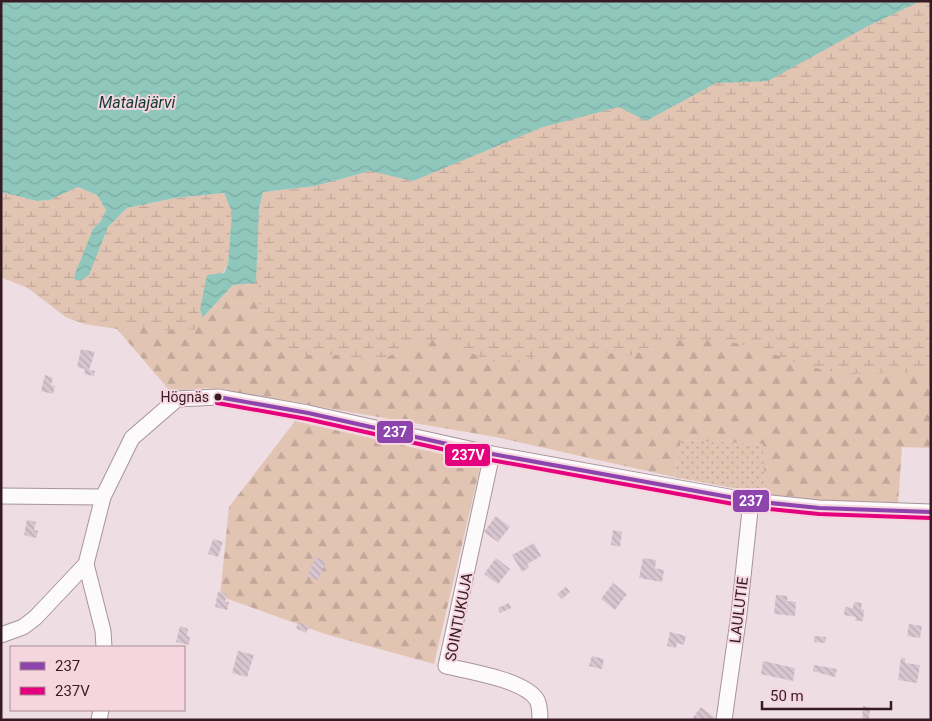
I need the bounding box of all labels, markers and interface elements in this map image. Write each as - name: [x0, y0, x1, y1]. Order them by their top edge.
- water label: Matalajärvi: [99, 93, 176, 112]
- place label: Högnäs: [161, 389, 209, 405]
- marker: Högnäs: [213, 392, 223, 402]
- line badge: 237: [376, 420, 414, 444]
- text: 237: [383, 424, 407, 440]
- line badge: 237V: [444, 443, 491, 467]
- text: 237V: [451, 447, 485, 463]
- line badge: 237: [732, 489, 770, 513]
- text: 237: [739, 493, 763, 509]
- street label: SOINTUKUJA: [442, 571, 476, 663]
- street label: LAULUTIE: [726, 575, 752, 644]
- legend: [10, 646, 185, 711]
- text: 237: [55, 657, 80, 675]
- scale bar: [762, 678, 891, 710]
- text: 237V: [55, 682, 90, 700]
- text: 50 m: [770, 687, 804, 705]

